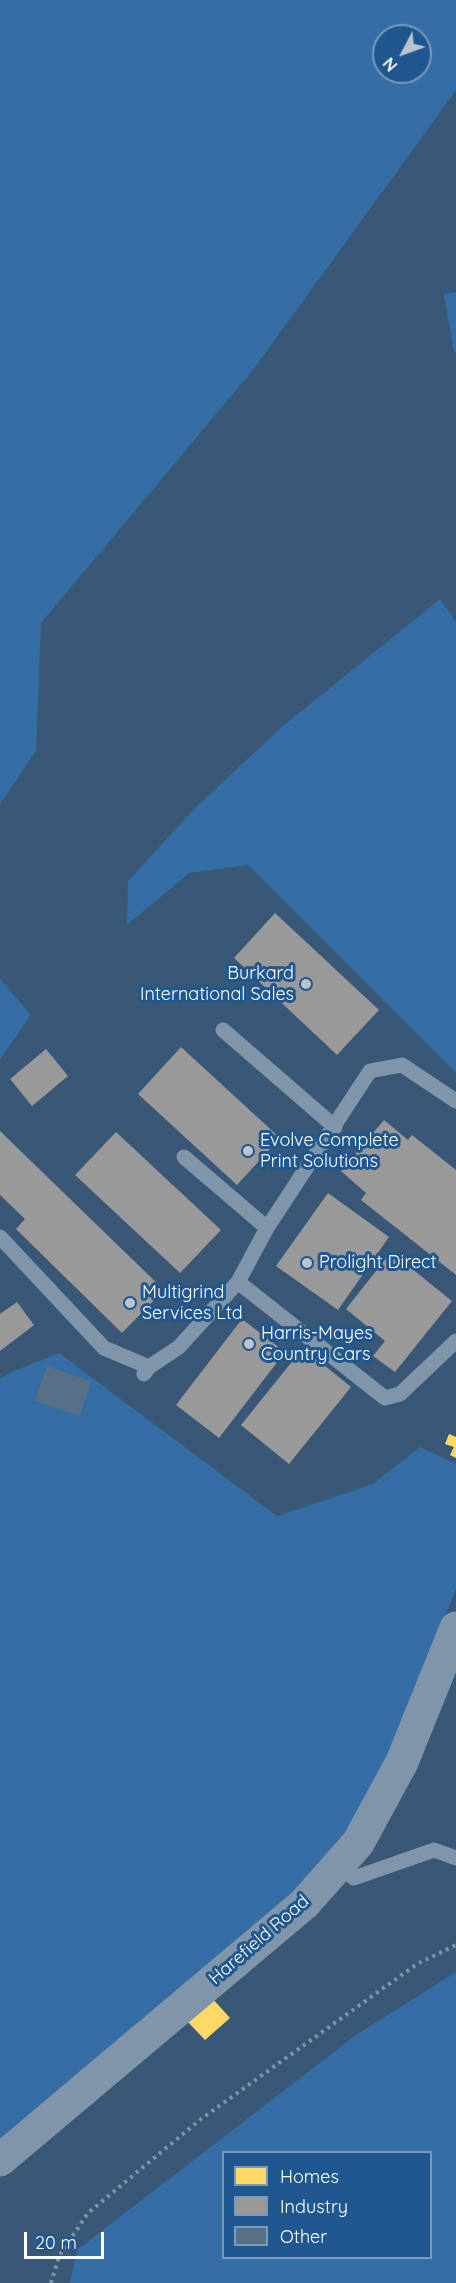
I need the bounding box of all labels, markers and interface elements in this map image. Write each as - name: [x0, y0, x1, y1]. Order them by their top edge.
- north arrow: [372, 24, 432, 84]
- text: N: [379, 54, 401, 76]
- place label: Burkard International Sales: [140, 963, 294, 1006]
- marker: Burkard International Sales: [299, 977, 313, 991]
- place label: Evolve Complete Print Solutions: [260, 1130, 399, 1172]
- marker: Evolve Complete Print Solutions: [241, 1144, 255, 1158]
- place label: Prolight Direct: [319, 1252, 437, 1274]
- marker: Prolight Direct: [300, 1256, 314, 1270]
- place label: Multigrind Services Ltd: [142, 1282, 243, 1324]
- marker: Multigrind Services Ltd: [123, 1296, 137, 1310]
- place label: Harris-Mayes Country Cars: [261, 1323, 373, 1366]
- marker: Harris-Mayes Country Cars: [242, 1337, 256, 1351]
- street label: Harefield Road: [205, 1891, 313, 1989]
- legend: [222, 2151, 432, 2259]
- text: Homes: [280, 2165, 339, 2188]
- text: Industry: [280, 2195, 348, 2218]
- scale bar: [27, 2220, 106, 2258]
- text: Other: [280, 2225, 327, 2248]
- text: 20 m: [35, 2231, 77, 2254]

